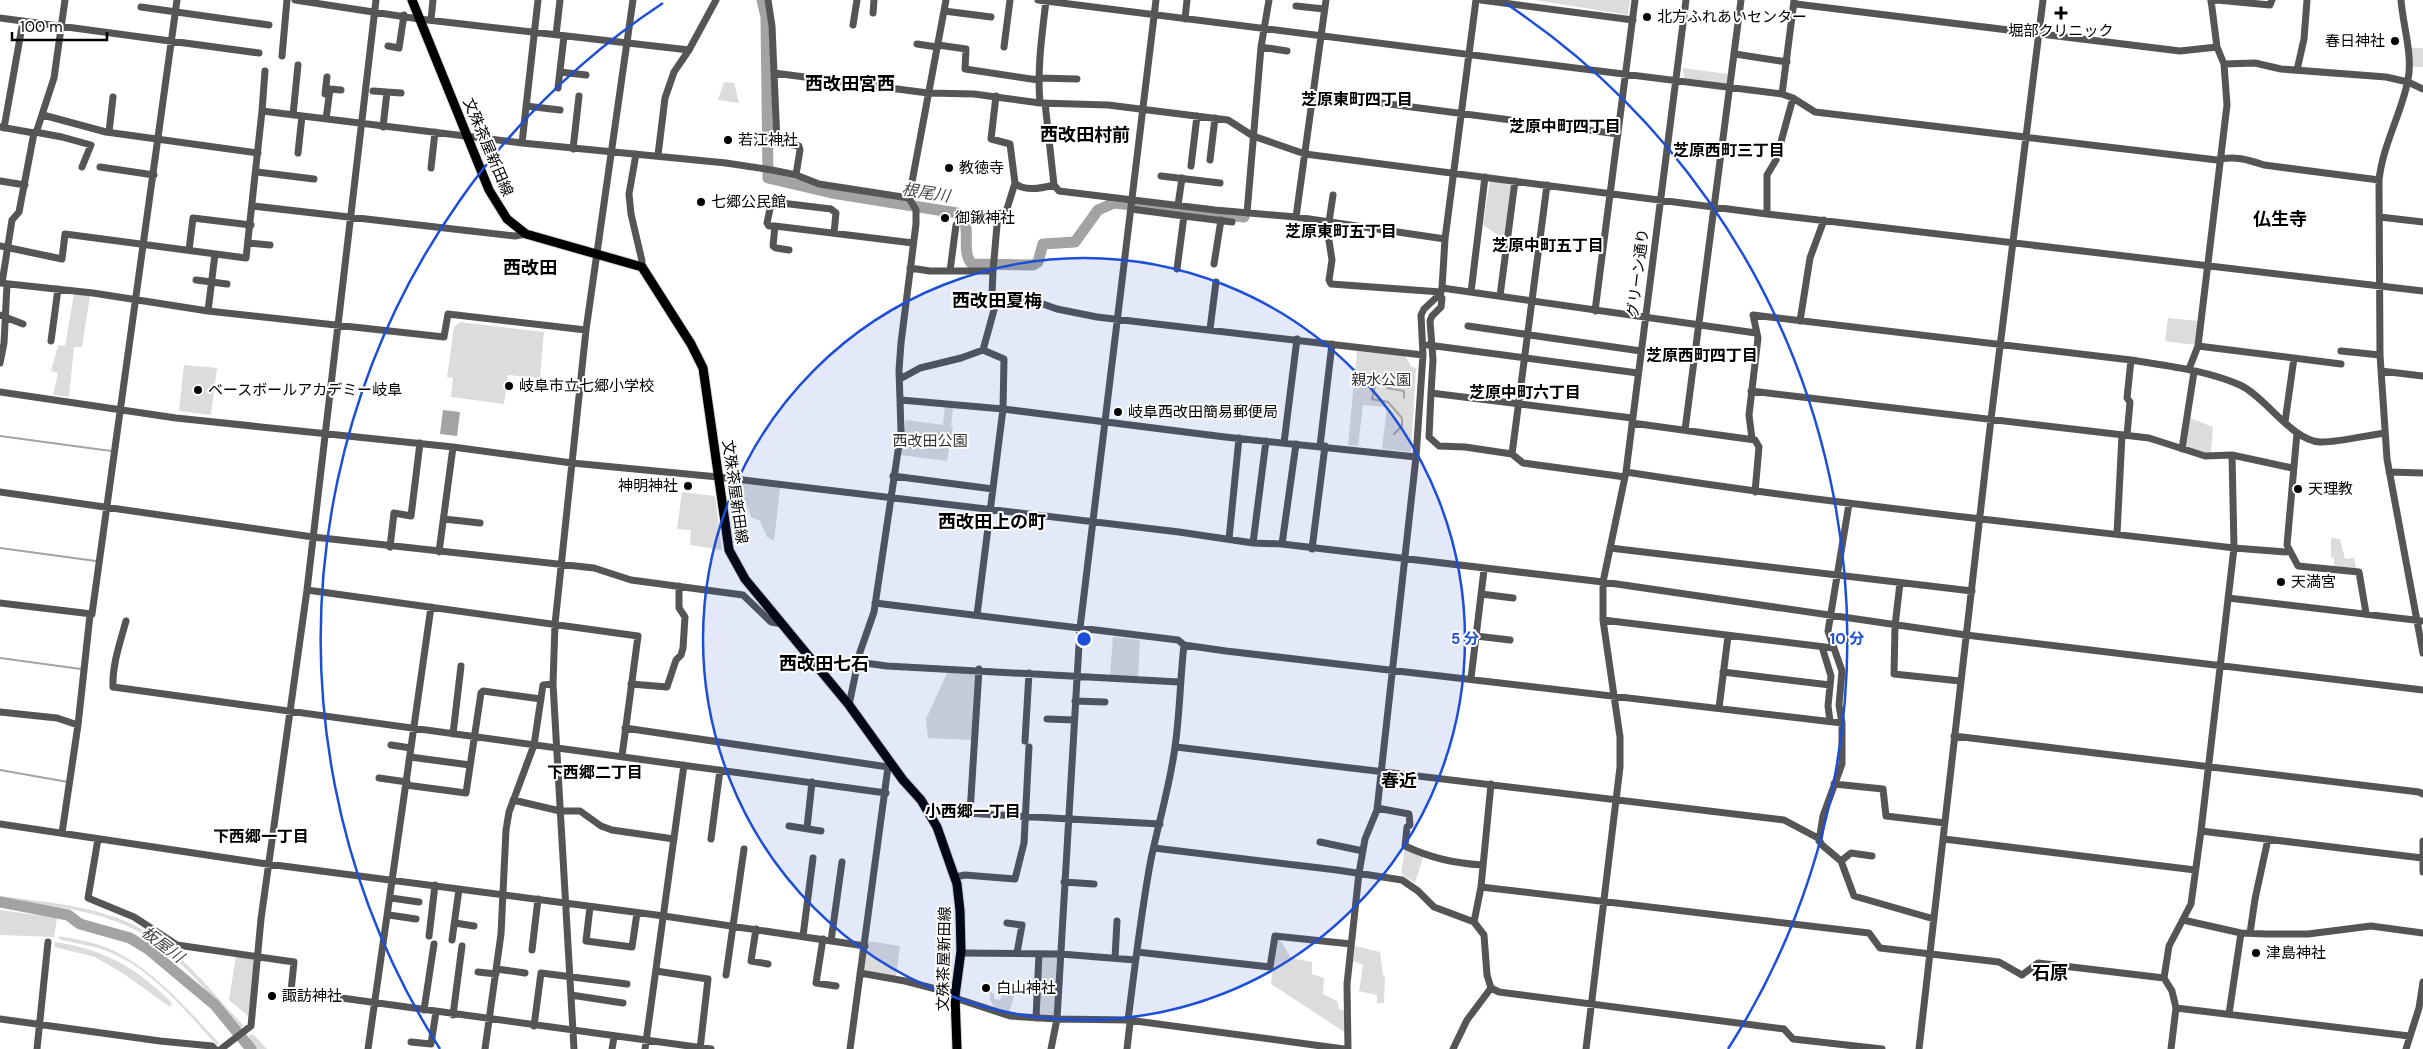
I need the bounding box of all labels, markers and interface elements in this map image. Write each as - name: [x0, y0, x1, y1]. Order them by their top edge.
- marker: 堀部クリニック: [2054, 6, 2068, 20]
- place label: 北方ふれあいセンター: [1657, 7, 1807, 27]
- scale bar: [12, 10, 108, 42]
- marker: 北方ふれあいセンター: [1641, 11, 1653, 23]
- text: 100 m: [20, 17, 63, 37]
- place label: 堀部クリニック: [2008, 21, 2114, 41]
- place label: 春日神社: [2325, 31, 2385, 51]
- marker: 春日神社: [2389, 35, 2401, 47]
- district label: 西改田宮西: [805, 72, 895, 96]
- district label: 芝原東町四丁目: [1301, 89, 1413, 110]
- street label: 文殊茶屋新田線: [458, 95, 518, 199]
- district label: 芝原中町四丁目: [1509, 116, 1621, 137]
- district label: 西改田村前: [1040, 123, 1130, 147]
- place label: 若江神社: [738, 130, 798, 150]
- marker: 若江神社: [722, 134, 734, 146]
- district label: 芝原西町三丁目: [1673, 140, 1785, 161]
- place label: 教徳寺: [959, 158, 1004, 178]
- marker: 教徳寺: [943, 162, 955, 174]
- water label: 根尾川: [901, 178, 953, 207]
- place label: 七郷公民館: [711, 192, 786, 212]
- marker: 七郷公民館: [695, 196, 707, 208]
- district label: 仏生寺: [2253, 207, 2307, 231]
- place label: 御鍬神社: [955, 208, 1015, 228]
- marker: 御鍬神社: [939, 212, 951, 224]
- district label: 芝原東町五丁目: [1285, 221, 1397, 242]
- street label: グリーン通り: [1623, 227, 1653, 319]
- district label: 芝原中町五丁目: [1492, 235, 1604, 256]
- district label: 西改田: [503, 256, 557, 280]
- district label: 西改田夏梅: [952, 289, 1042, 313]
- district label: 芝原西町四丁目: [1646, 345, 1758, 366]
- park label: 親水公園: [1351, 370, 1411, 390]
- place label: 岐阜市立七郷小学校: [519, 376, 654, 396]
- place label: ベースボールアカデミー岐阜: [208, 380, 402, 400]
- marker: 岐阜市立七郷小学校: [503, 380, 515, 392]
- district label: 芝原中町六丁目: [1469, 382, 1581, 403]
- marker: ベースボールアカデミー岐阜: [192, 384, 204, 396]
- place label: 岐阜西改田簡易郵便局: [1128, 402, 1278, 422]
- marker: 岐阜西改田簡易郵便局: [1112, 406, 1124, 418]
- park label: 西改田公園: [892, 431, 968, 451]
- street label: 文殊茶屋新田線: [718, 439, 752, 545]
- place label: 神明神社: [618, 476, 678, 496]
- place label: 天理教: [2308, 479, 2353, 499]
- marker: 神明神社: [682, 480, 694, 492]
- marker: 天理教: [2292, 483, 2304, 495]
- district label: 西改田上の町: [938, 510, 1046, 534]
- place label: 天満宮: [2291, 572, 2336, 592]
- marker: 天満宮: [2275, 576, 2287, 588]
- text: 5 分: [1451, 629, 1479, 649]
- text: 10 分: [1830, 629, 1864, 649]
- centre of rings: [1075, 630, 1093, 648]
- district label: 西改田七石: [779, 652, 869, 676]
- district label: 下西郷二丁目: [547, 762, 643, 783]
- district label: 春近: [1381, 769, 1417, 793]
- district label: 小西郷一丁目: [925, 801, 1021, 822]
- district label: 下西郷一丁目: [213, 826, 309, 847]
- street label: 文殊茶屋新田線: [933, 906, 955, 1012]
- water label: 板屋川: [137, 922, 190, 968]
- place label: 津島神社: [2266, 943, 2326, 963]
- marker: 津島神社: [2250, 947, 2262, 959]
- district label: 石原: [2032, 961, 2068, 985]
- place label: 白山神社: [996, 978, 1056, 998]
- marker: 白山神社: [980, 982, 992, 994]
- place label: 諏訪神社: [282, 986, 342, 1006]
- marker: 諏訪神社: [266, 990, 278, 1002]

